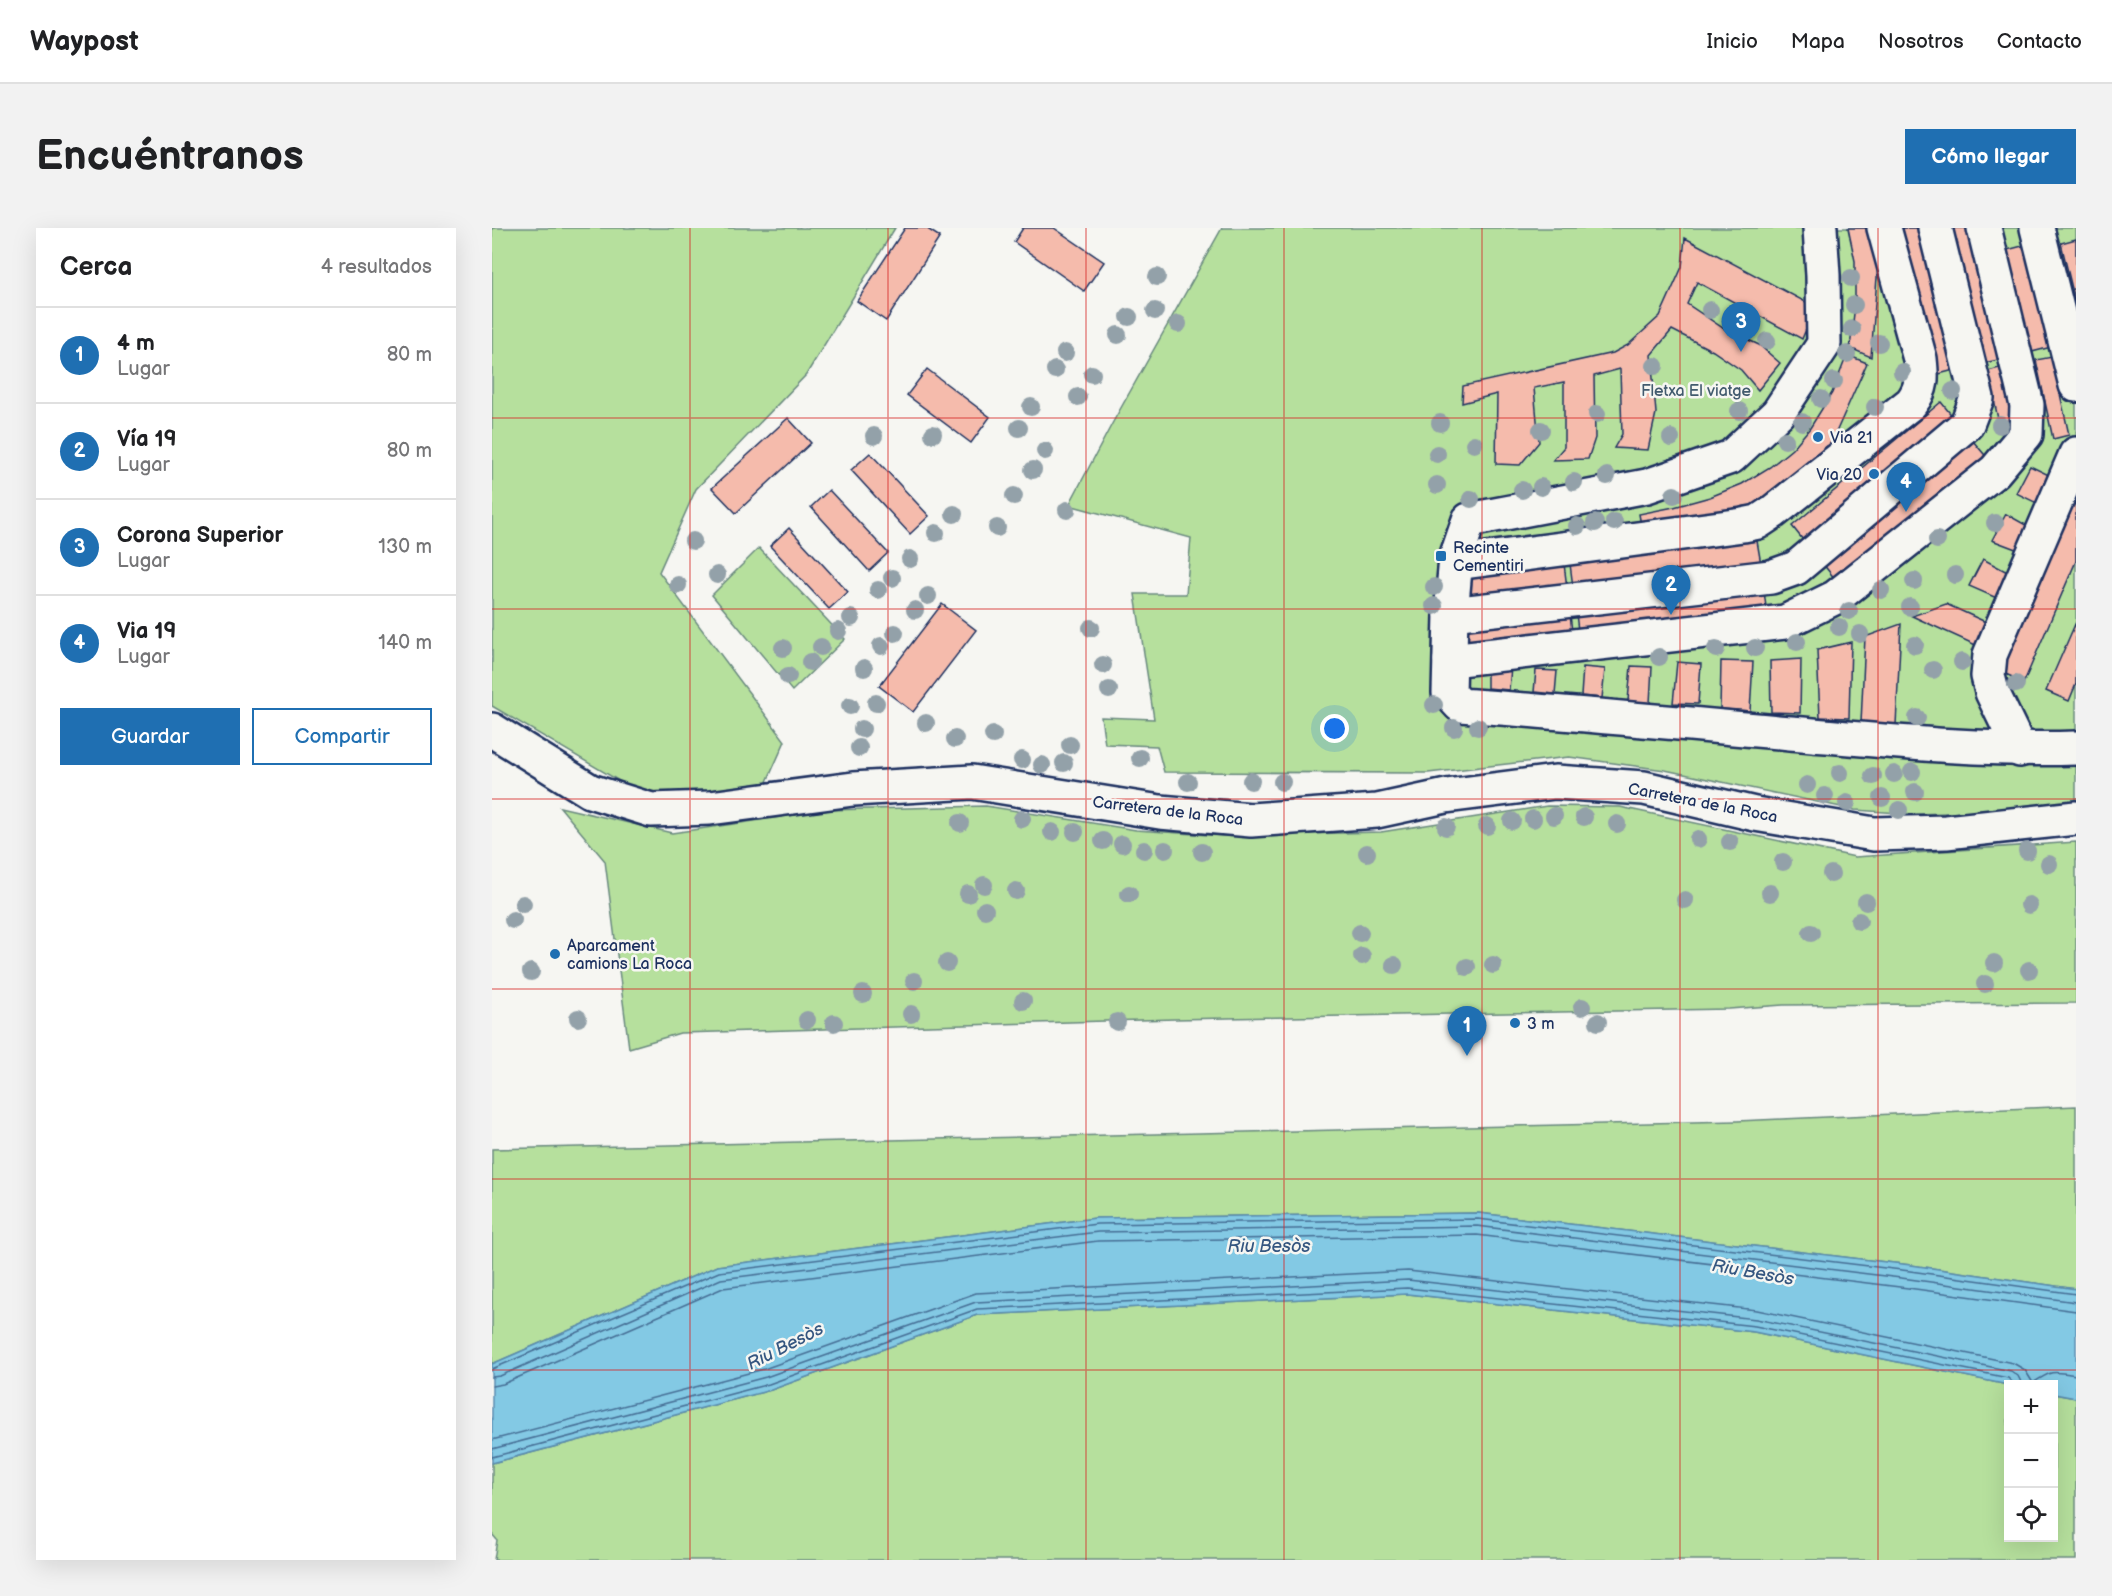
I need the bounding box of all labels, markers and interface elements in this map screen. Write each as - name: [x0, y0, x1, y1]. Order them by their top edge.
- text: Waypost: [30, 25, 139, 58]
- text: Inicio: [1707, 29, 1758, 54]
- text: Mapa: [1791, 29, 1845, 54]
- text: Nosotros: [1878, 29, 1964, 54]
- text: Contacto: [1997, 29, 2082, 54]
- button: Cómo llegar: [1905, 129, 2076, 184]
- text: Encuéntranos: [36, 131, 304, 182]
- text: Cerca: [60, 252, 132, 283]
- text: 4 resultados: [321, 255, 432, 279]
- pin: 3: [1722, 302, 1760, 352]
- text: 4 m: [117, 330, 155, 357]
- text: 1: [75, 343, 84, 367]
- text: 80 m: [387, 343, 432, 367]
- text: Lugar: [117, 357, 170, 381]
- park label: Fletxa El viatge: [1641, 382, 1751, 401]
- text: Vía 19: [117, 426, 177, 453]
- place label: Via 21: [1830, 429, 1872, 448]
- marker: Via 21: [1811, 430, 1825, 444]
- text: 2: [74, 439, 85, 463]
- text: 80 m: [387, 439, 432, 463]
- text: Lugar: [117, 453, 170, 477]
- pin: 4: [1886, 462, 1926, 512]
- place label: Via 20: [1816, 466, 1862, 485]
- marker: Via 20: [1867, 467, 1881, 481]
- text: Corona Superior: [117, 522, 283, 549]
- text: 3: [74, 535, 85, 559]
- text: 130 m: [378, 535, 432, 559]
- place label: Recinte Cementiri: [1453, 539, 1524, 576]
- text: Lugar: [117, 549, 170, 573]
- marker: Recinte Cementiri: [1434, 549, 1448, 563]
- pin: 2: [1652, 566, 1690, 615]
- text: Via 19: [117, 618, 176, 645]
- text: 4: [74, 631, 85, 655]
- text: 140 m: [378, 631, 432, 655]
- text: Lugar: [117, 645, 170, 669]
- button: Guardar: [60, 708, 240, 765]
- button: Compartir: [252, 708, 432, 765]
- your location: [1320, 714, 1349, 743]
- street label: Carretera de la Roca: [1626, 780, 1779, 827]
- street label: Carretera de la Roca: [1091, 793, 1244, 830]
- place label: Aparcament camions La Roca: [567, 937, 692, 974]
- marker: Aparcament camions La Roca: [548, 947, 562, 961]
- pin: 1: [1448, 1006, 1486, 1056]
- place label: 3 m: [1527, 1015, 1554, 1034]
- marker: 3 m: [1508, 1016, 1522, 1030]
- water label: Riu Besòs: [1228, 1236, 1310, 1257]
- water label: Riu Besòs: [1710, 1255, 1796, 1290]
- water label: Riu Besòs: [744, 1318, 827, 1375]
- map controls: [2004, 1380, 2058, 1542]
- button: +: [2004, 1380, 2058, 1434]
- button: −: [2004, 1434, 2058, 1488]
- button: locate: [2004, 1488, 2058, 1542]

